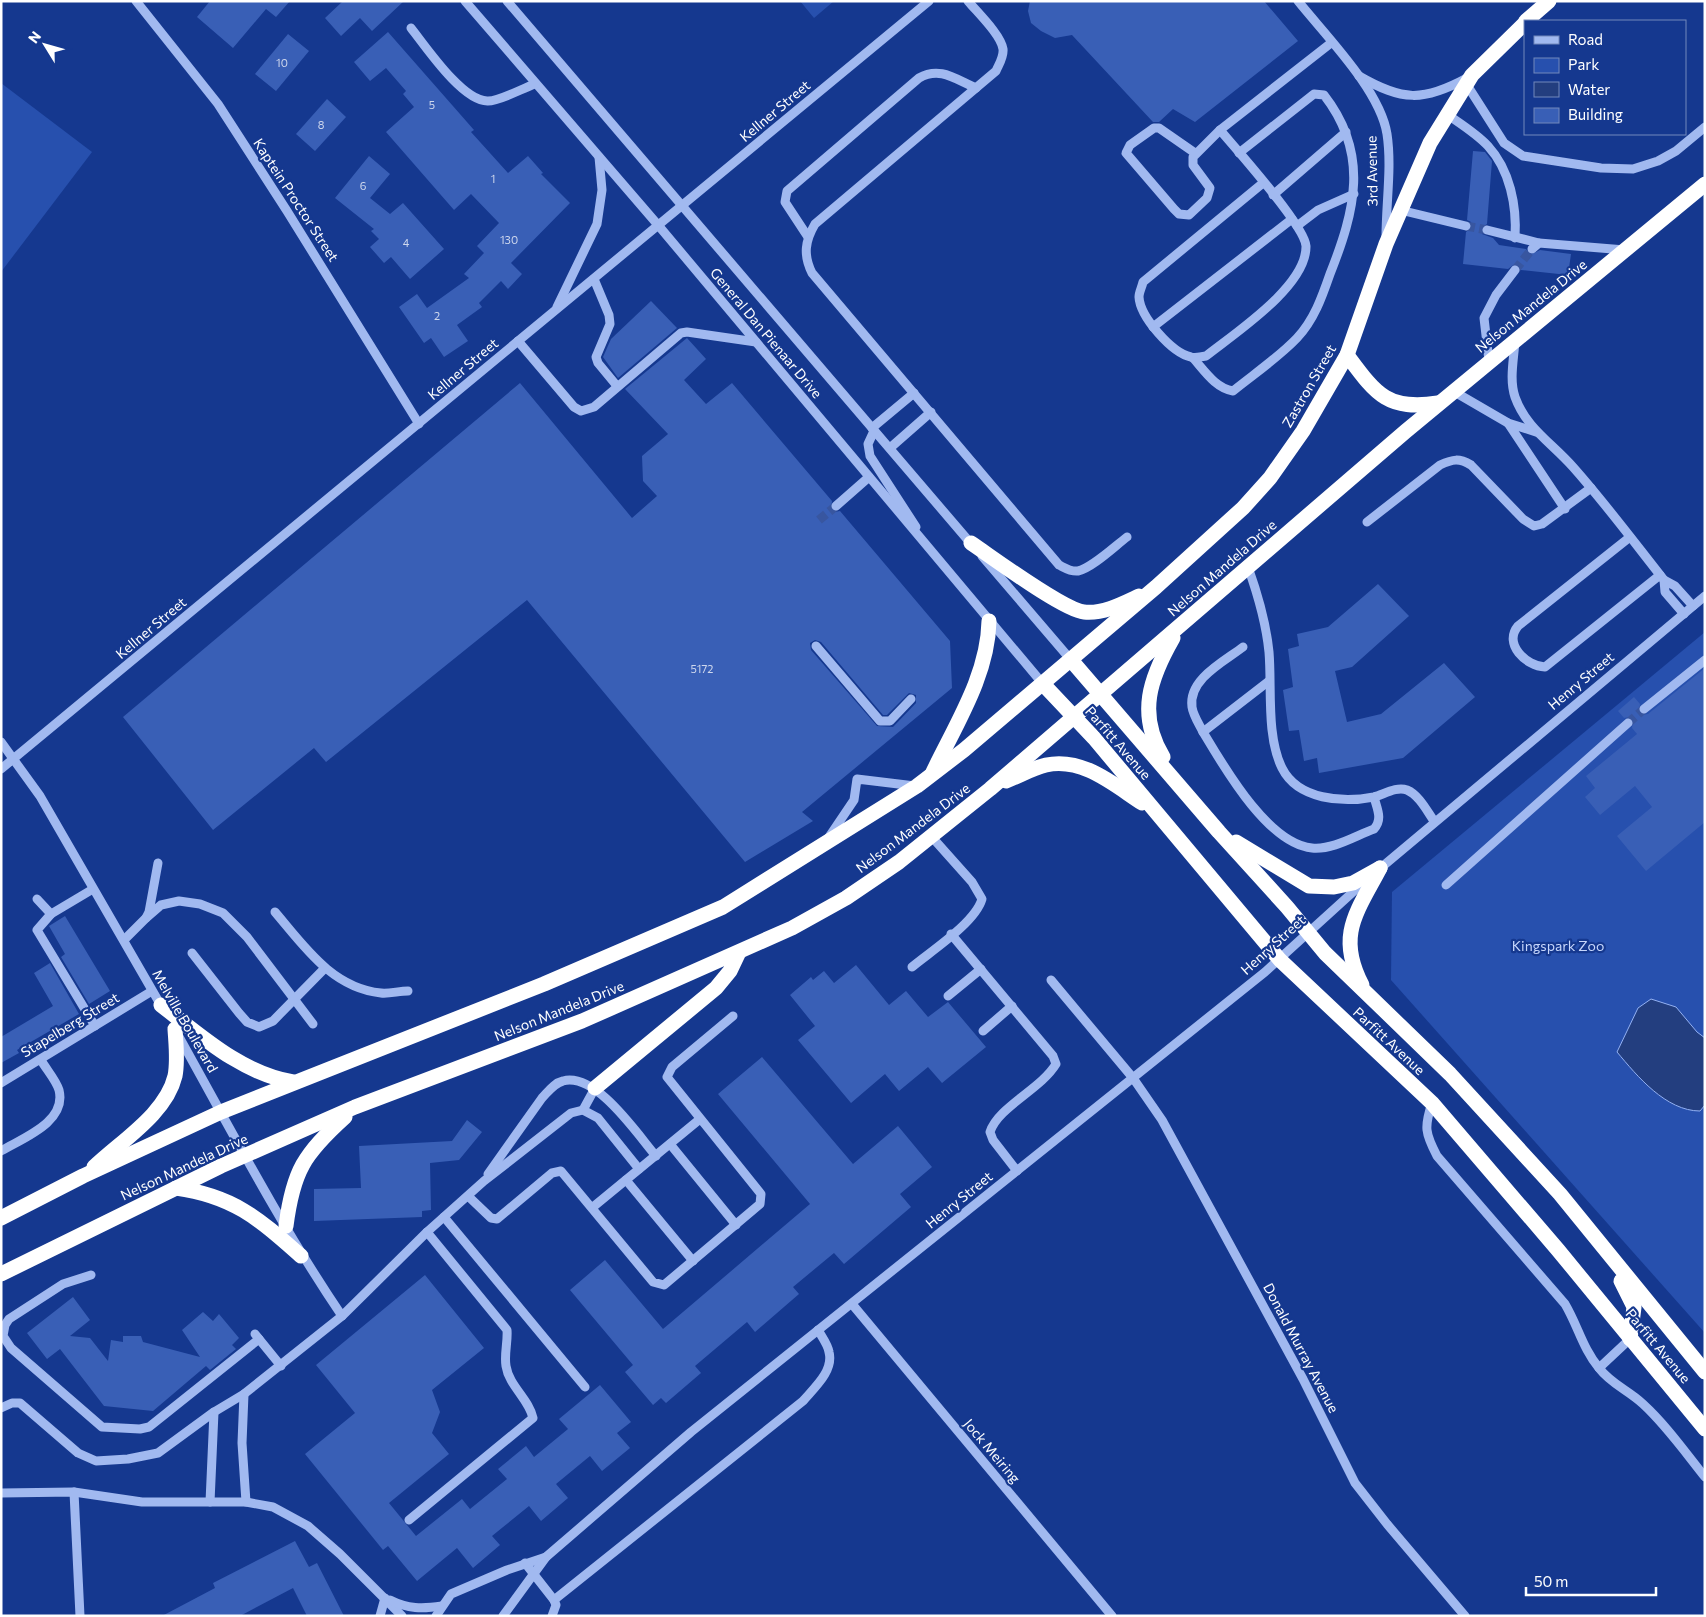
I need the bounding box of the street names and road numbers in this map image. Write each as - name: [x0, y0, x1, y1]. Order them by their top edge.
- street label: Kellner Street: [736, 76, 814, 145]
- street label: Kaptein Proctor Street: [250, 135, 343, 265]
- street label: 3rd Avenue: [1362, 135, 1381, 207]
- street label: Nelson Mandela Drive: [1472, 255, 1590, 356]
- street label: General Dan Pienaar Drive: [707, 264, 826, 401]
- street label: Kellner Street: [424, 334, 502, 403]
- street label: Zastron Street: [1278, 341, 1339, 430]
- street label: Nelson Mandela Drive: [1164, 516, 1279, 619]
- street label: Kellner Street: [112, 593, 190, 662]
- street label: Henry Street: [1544, 648, 1617, 713]
- street label: Parfitt Avenue: [1082, 703, 1155, 783]
- street label: Nelson Mandela Drive: [852, 779, 973, 876]
- street label: Henry Street: [1237, 911, 1309, 978]
- street label: Melville Boulevard: [149, 966, 222, 1075]
- street label: Nelson Mandela Drive: [491, 977, 626, 1044]
- street label: Stapelberg Street: [18, 988, 122, 1061]
- street label: Parfitt Avenue: [1350, 1003, 1429, 1078]
- street label: Nelson Mandela Drive: [117, 1130, 250, 1203]
- street label: Henry Street: [922, 1167, 996, 1232]
- street label: Donald Murray Avenue: [1260, 1280, 1343, 1415]
- street label: Parfitt Avenue: [1622, 1305, 1694, 1386]
- street label: Jock Meiring: [961, 1415, 1024, 1487]

